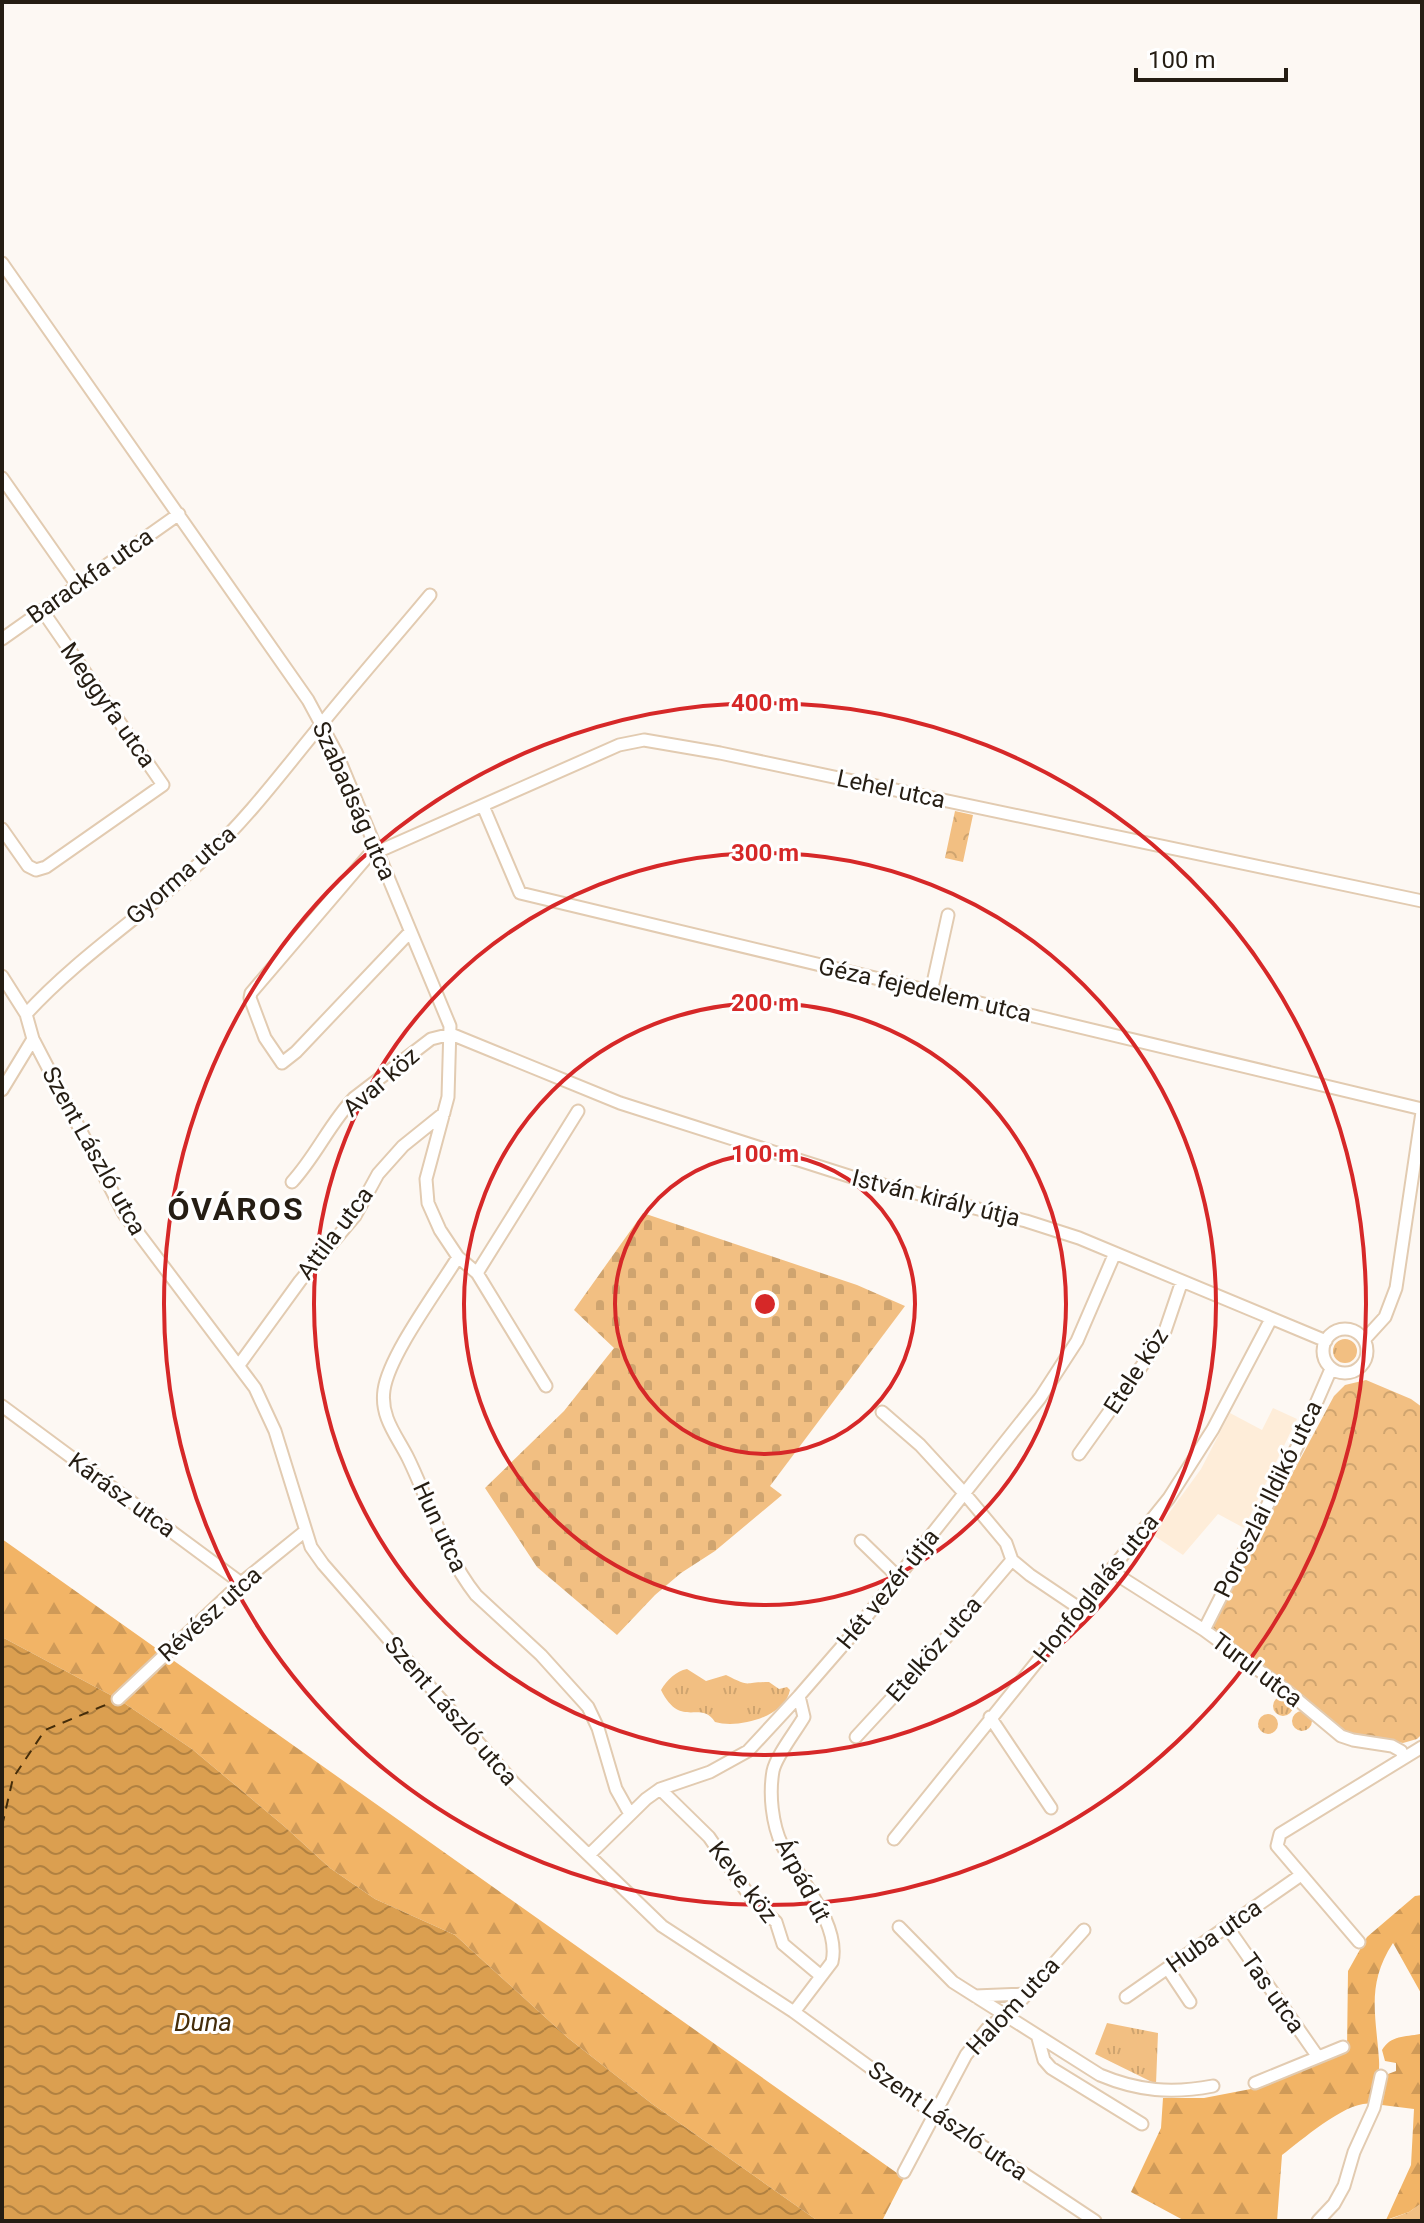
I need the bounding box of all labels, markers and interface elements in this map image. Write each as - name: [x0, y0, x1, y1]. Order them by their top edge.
- scale bar: [1136, 32, 1286, 82]
- text: 100 m: [1148, 46, 1215, 74]
- street label: Barackfa utca: [22, 522, 158, 630]
- street label: Meggyfa utca: [55, 637, 161, 773]
- text: 400 m: [731, 689, 799, 717]
- street label: Szabadság utca: [306, 717, 402, 885]
- street label: Lehel utca: [834, 764, 948, 814]
- street label: Gyorma utca: [120, 820, 242, 930]
- text: 300 m: [731, 839, 799, 867]
- street label: Géza fejedelem utca: [816, 952, 1034, 1028]
- text: 200 m: [731, 989, 799, 1017]
- street label: Avar köz: [337, 1041, 425, 1122]
- street label: Szent László utca: [36, 1062, 152, 1240]
- text: 100 m: [731, 1140, 799, 1168]
- street label: István király útja: [849, 1164, 1023, 1232]
- street label: Attila utca: [291, 1181, 379, 1285]
- district label: ÓVÁROS: [167, 1190, 305, 1228]
- centre of rings: [751, 1290, 779, 1318]
- street label: Etele köz: [1098, 1323, 1174, 1419]
- street label: Poroszlai Ildikó utca: [1208, 1396, 1328, 1602]
- street label: Kárász utca: [63, 1447, 181, 1543]
- street label: Hun utca: [407, 1477, 473, 1577]
- street label: Honfoglalás utca: [1028, 1508, 1164, 1668]
- street label: Hét vezér útja: [831, 1523, 945, 1655]
- street label: Révész utca: [153, 1561, 267, 1667]
- street label: Etelköz utca: [881, 1591, 987, 1707]
- street label: Turul utca: [1206, 1627, 1308, 1713]
- street label: Szent László utca: [379, 1631, 523, 1791]
- street label: Árpád út: [769, 1833, 837, 1927]
- street label: Keve köz: [703, 1836, 783, 1928]
- street label: Huba utca: [1161, 1893, 1267, 1979]
- street label: Tas utca: [1235, 1948, 1311, 2038]
- street label: Halom utca: [961, 1951, 1065, 2061]
- water label: Duna: [174, 2007, 232, 2037]
- street label: Szent László utca: [863, 2056, 1033, 2186]

